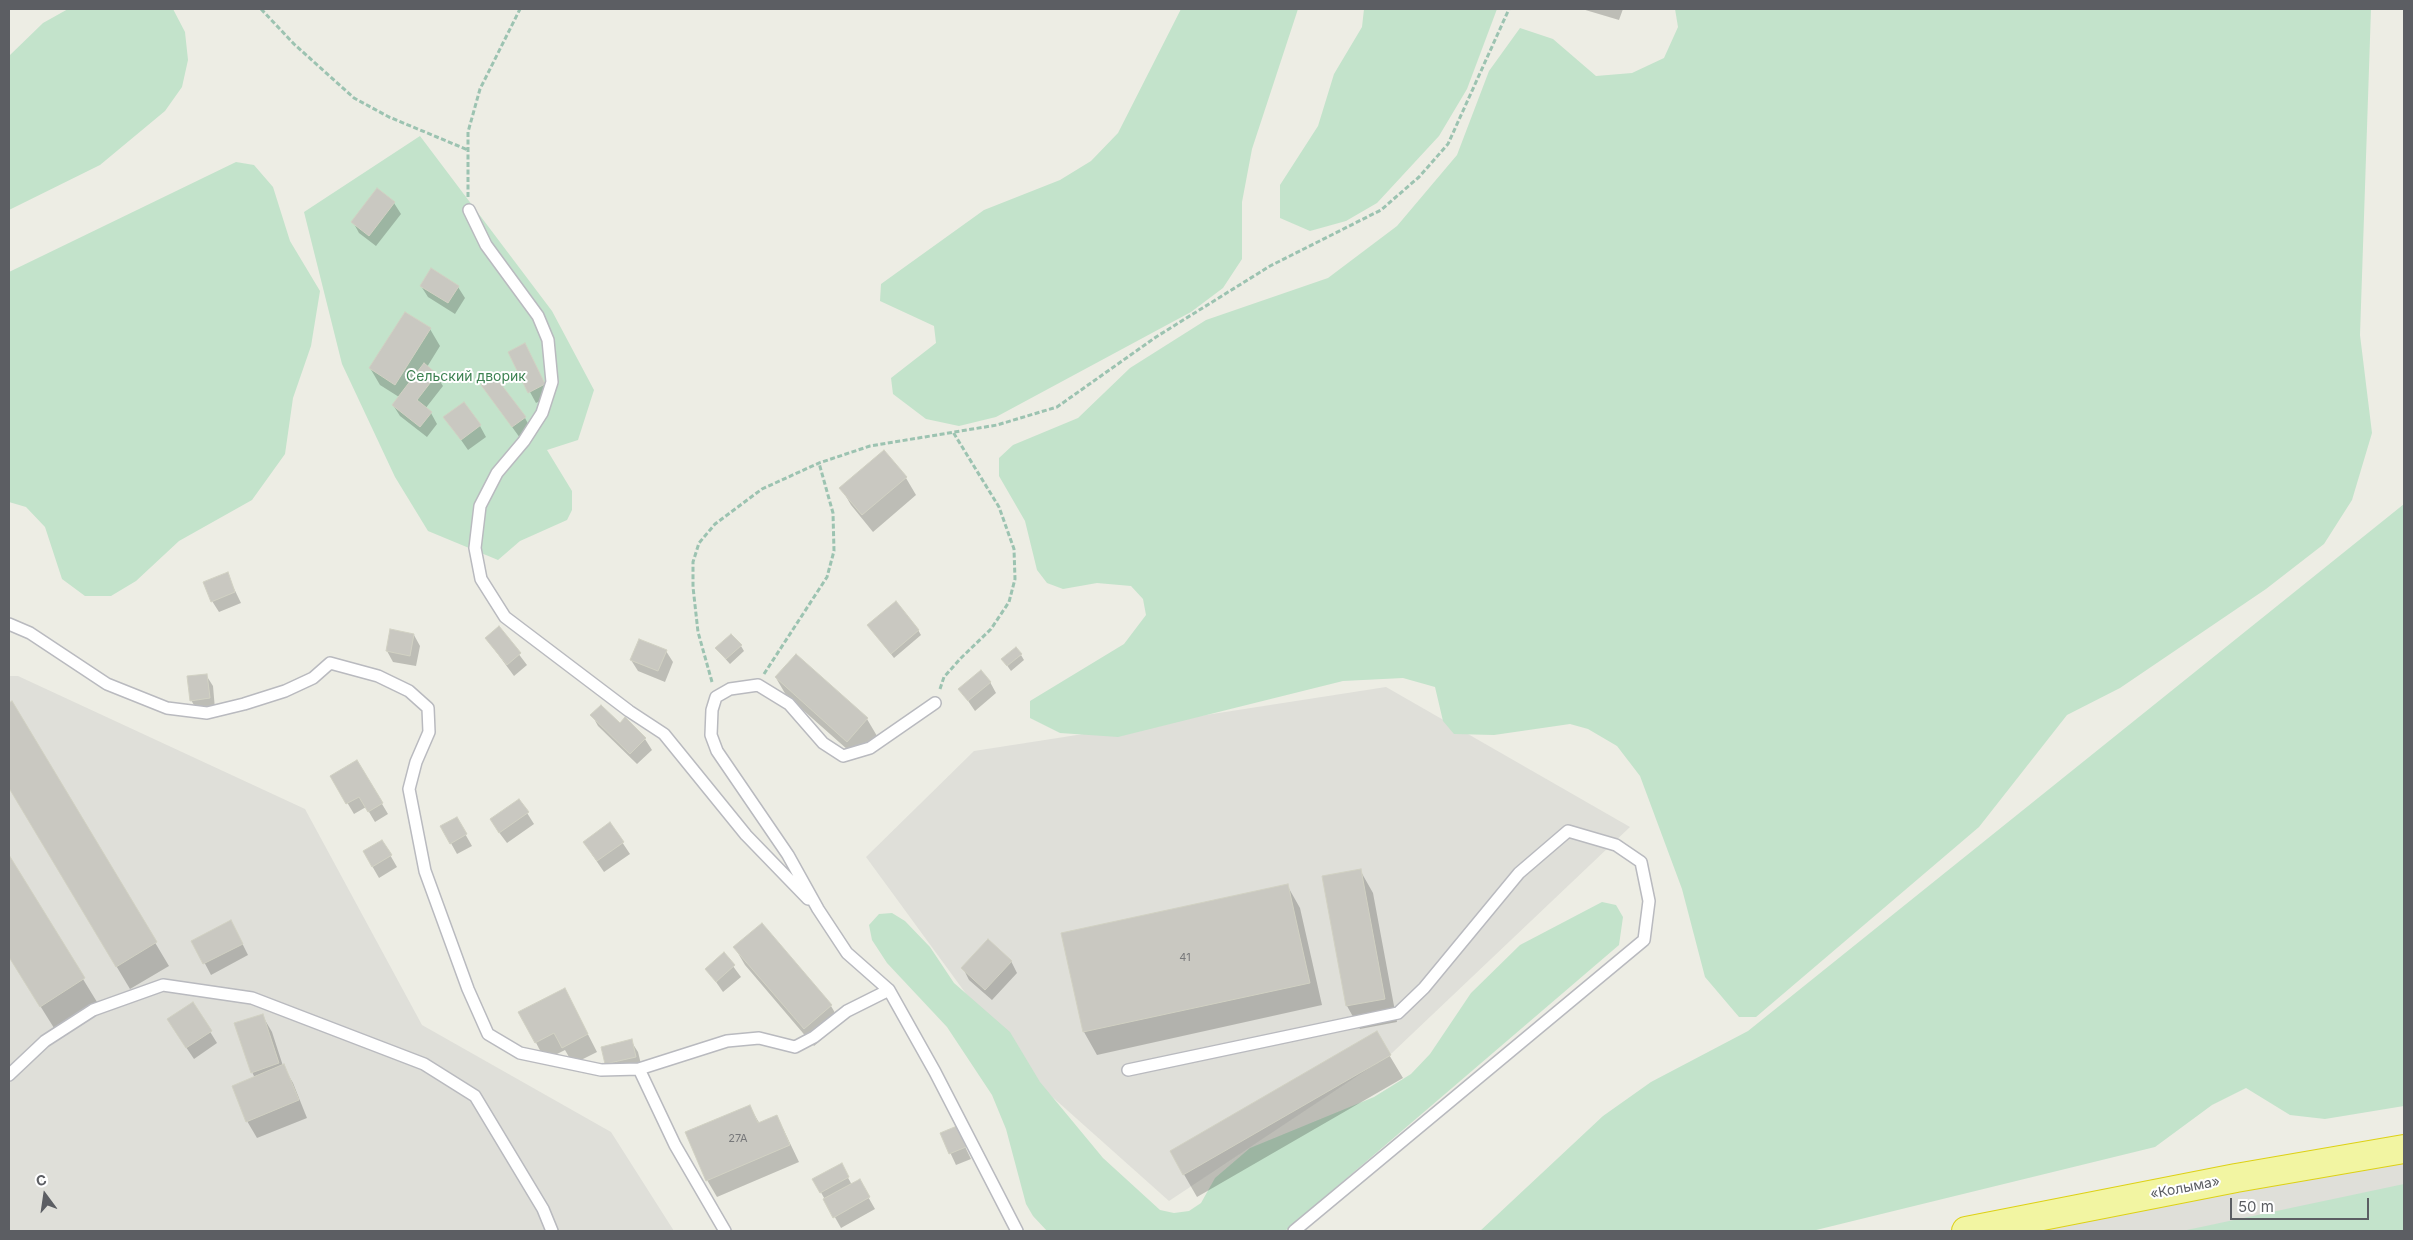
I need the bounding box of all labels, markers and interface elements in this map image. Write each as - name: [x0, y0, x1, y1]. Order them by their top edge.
- park label: Сельский дворик: [406, 369, 526, 385]
- house number: 41: [1179, 951, 1191, 965]
- house number: 27А: [728, 1132, 748, 1146]
- north arrow: [20, 1170, 70, 1220]
- text: С: [34, 1170, 48, 1189]
- street label: «Колыма»: [2149, 1173, 2221, 1203]
- scale bar: [2233, 1188, 2372, 1220]
- text: 50 m: [2238, 1197, 2274, 1216]

